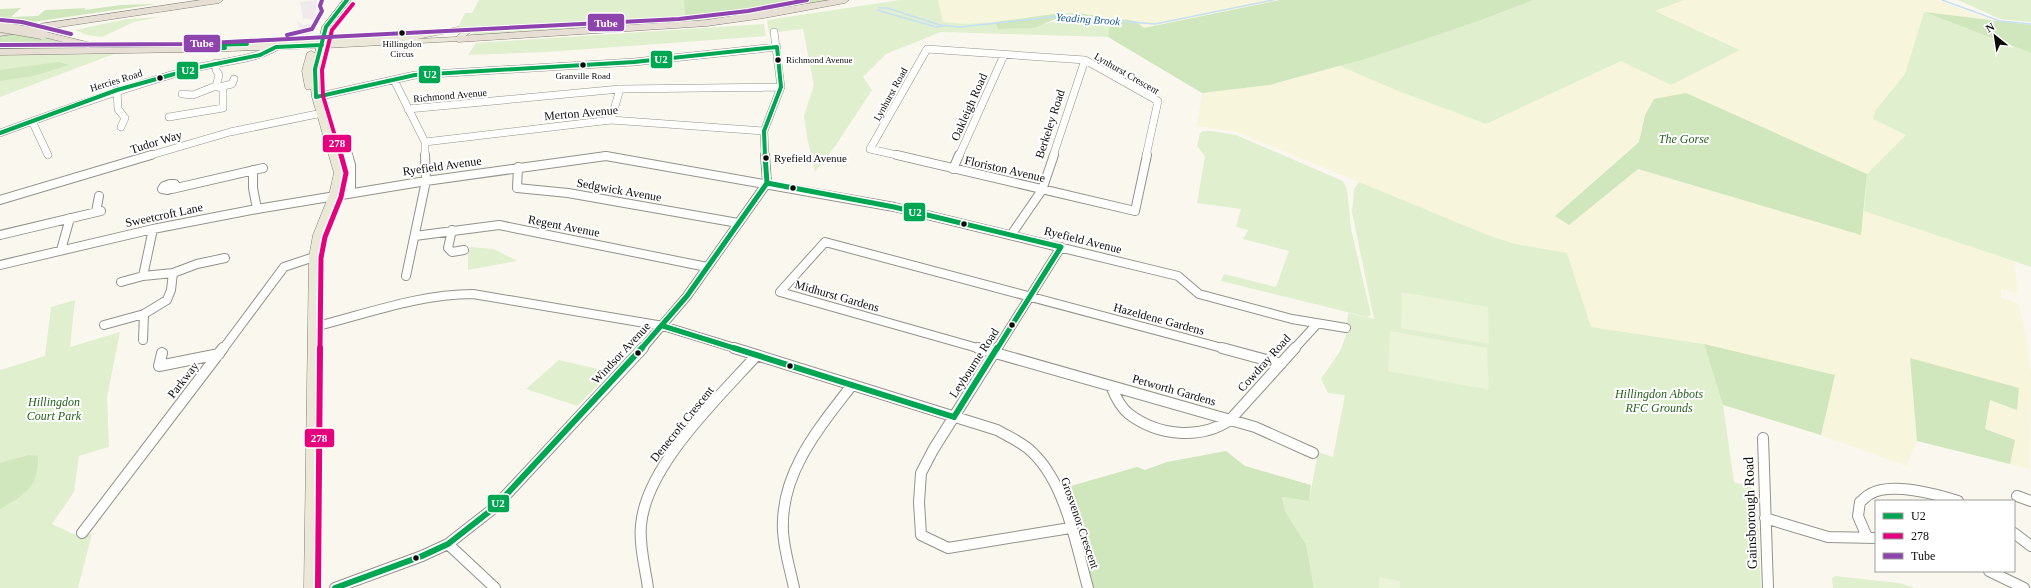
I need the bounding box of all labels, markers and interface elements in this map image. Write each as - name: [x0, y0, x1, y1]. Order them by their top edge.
- water label: Yeading Brook: [1056, 11, 1122, 27]
- line badge: Tube: [587, 13, 625, 32]
- north arrow: [1975, 16, 2015, 56]
- text: Tube: [594, 17, 618, 29]
- text: N: [1984, 20, 1996, 35]
- marker: Hillingdon Circus: [397, 28, 407, 38]
- line badge: Tube: [183, 34, 221, 53]
- text: Tube: [190, 37, 214, 49]
- place label: Hillingdon Circus: [382, 39, 422, 59]
- line badge: U2: [650, 50, 673, 69]
- street label: Lynhurst Crescent: [1092, 50, 1161, 97]
- text: U2: [654, 53, 668, 65]
- marker: Richmond Avenue: [773, 55, 783, 65]
- place label: Richmond Avenue: [786, 55, 853, 65]
- marker: Granville Road: [578, 60, 588, 70]
- line badge: U2: [176, 61, 199, 80]
- text: U2: [181, 64, 195, 76]
- line badge: U2: [418, 65, 441, 84]
- street label: Lynhurst Road: [871, 66, 910, 123]
- street label: Hercies Road: [89, 67, 144, 94]
- text: U2: [423, 68, 437, 80]
- place label: Granville Road: [555, 71, 611, 81]
- street label: Oakleigh Road: [948, 71, 990, 143]
- unlabelled marker: [155, 73, 165, 83]
- street label: Richmond Avenue: [413, 87, 488, 104]
- street label: Berkeley Road: [1032, 88, 1068, 160]
- street label: Merton Avenue: [543, 103, 619, 123]
- street label: Tudor Way: [128, 128, 184, 156]
- park label: The Gorse: [1659, 132, 1710, 146]
- line badge: 278: [322, 134, 352, 153]
- text: 278: [329, 137, 346, 149]
- place label: Ryefield Avenue: [774, 152, 847, 164]
- marker: Ryefield Avenue: [761, 153, 771, 163]
- street label: Floriston Avenue: [963, 153, 1047, 185]
- street label: Ryefield Avenue: [402, 154, 482, 178]
- street label: Sedgwick Avenue: [575, 176, 663, 204]
- unlabelled marker: [788, 183, 798, 193]
- street label: Sweetcroft Lane: [124, 200, 204, 230]
- line badge: U2: [903, 202, 926, 222]
- text: U2: [908, 206, 922, 218]
- street label: Regent Avenue: [527, 212, 601, 240]
- unlabelled marker: [959, 219, 969, 229]
- street label: Ryefield Avenue: [1043, 224, 1123, 256]
- street label: Midhurst Gardens: [793, 277, 881, 315]
- street label: Hazeldene Gardens: [1112, 300, 1206, 338]
- street label: Windsor Avenue: [589, 319, 653, 387]
- unlabelled marker: [1007, 320, 1017, 330]
- street label: Leybourne Road: [946, 326, 1002, 400]
- street label: Cowdray Road: [1235, 331, 1293, 395]
- unlabelled marker: [633, 348, 643, 358]
- street label: Parkway: [165, 359, 201, 401]
- unlabelled marker: [785, 361, 795, 371]
- street label: Petworth Gardens: [1131, 371, 1218, 409]
- street label: Denecroft Crescent: [647, 383, 717, 465]
- park label: Hillingdon Abbots RFC Grounds: [1614, 387, 1703, 415]
- park label: Hillingdon Court Park: [27, 395, 82, 423]
- line badge: 278: [304, 428, 335, 448]
- text: 278: [311, 432, 328, 444]
- street label: Gainsborough Road: [1741, 457, 1760, 569]
- street label: Grosvenor Crescent: [1058, 476, 1102, 571]
- line badge: U2: [487, 494, 510, 513]
- text: U2: [491, 497, 505, 509]
- legend: [1875, 500, 2015, 572]
- text: U2: [1911, 509, 1926, 523]
- text: 278: [1911, 529, 1929, 543]
- text: Tube: [1911, 549, 1935, 563]
- unlabelled marker: [411, 553, 421, 563]

